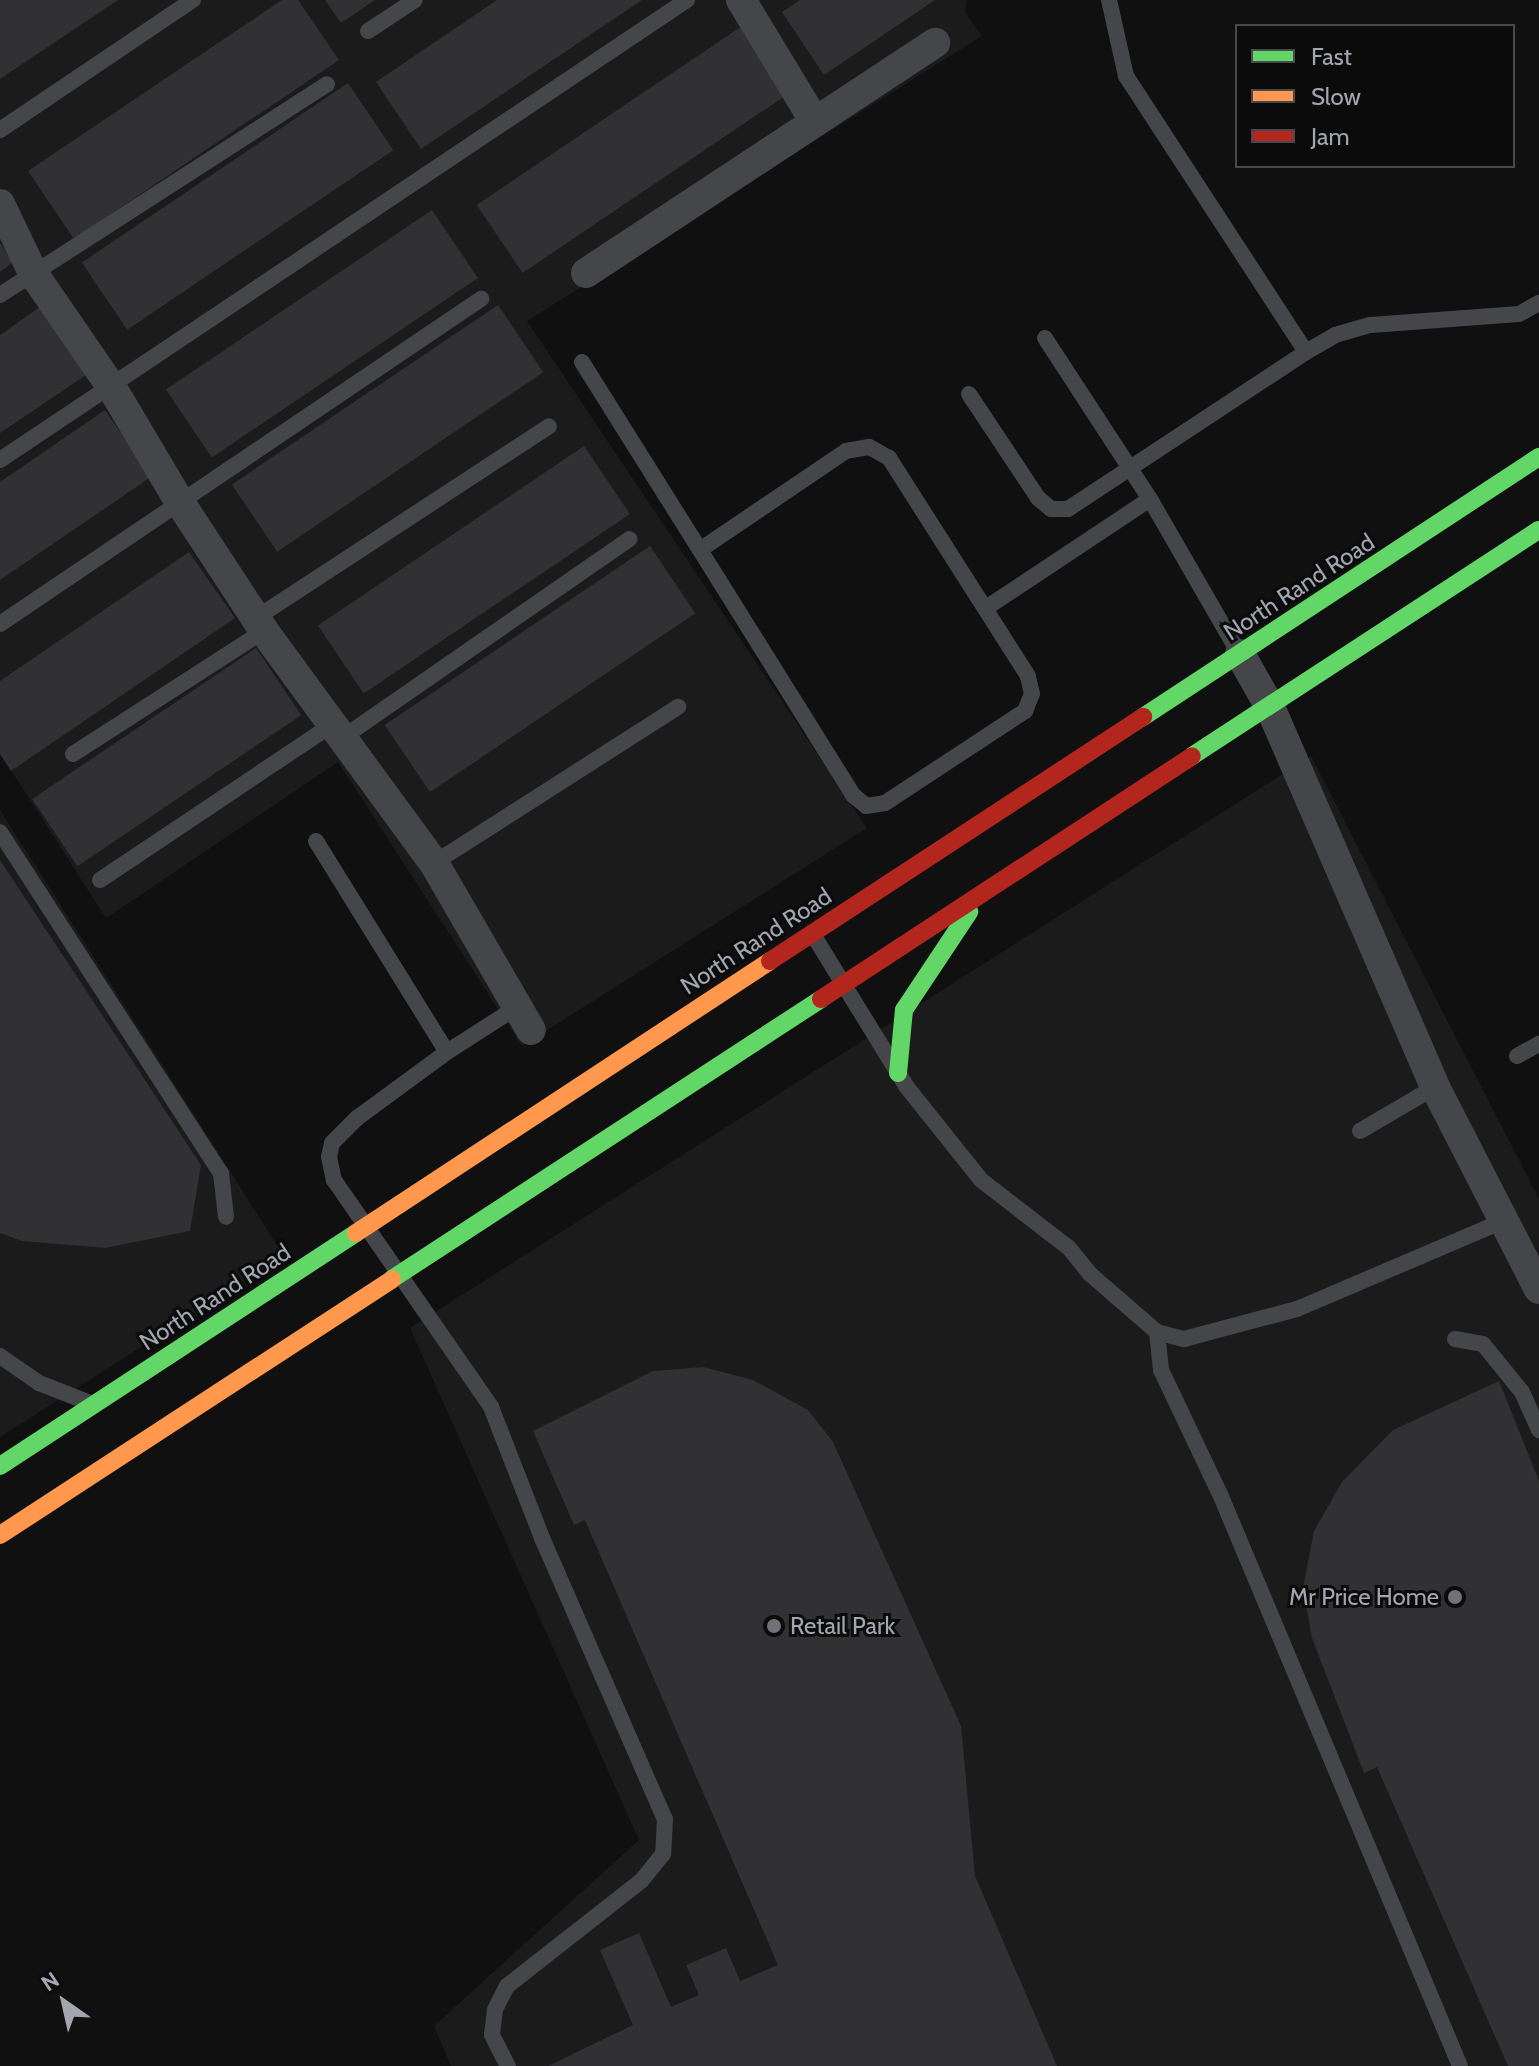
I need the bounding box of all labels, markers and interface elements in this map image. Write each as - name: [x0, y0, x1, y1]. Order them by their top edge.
- legend: [1235, 24, 1515, 168]
- text: Fast: [1311, 42, 1352, 71]
- text: Slow: [1311, 82, 1361, 111]
- text: Jam: [1311, 122, 1349, 151]
- street label: North Rand Road: [1218, 528, 1380, 646]
- street label: North Rand Road: [675, 882, 837, 1000]
- street label: North Rand Road: [134, 1238, 296, 1356]
- place label: Mr Price Home: [1289, 1583, 1439, 1611]
- marker: Mr Price Home: [1446, 1588, 1464, 1606]
- place label: Retail Park: [790, 1612, 895, 1640]
- marker: Retail Park: [765, 1617, 783, 1635]
- north arrow: [24, 1962, 104, 2042]
- text: N: [36, 1966, 64, 1997]

